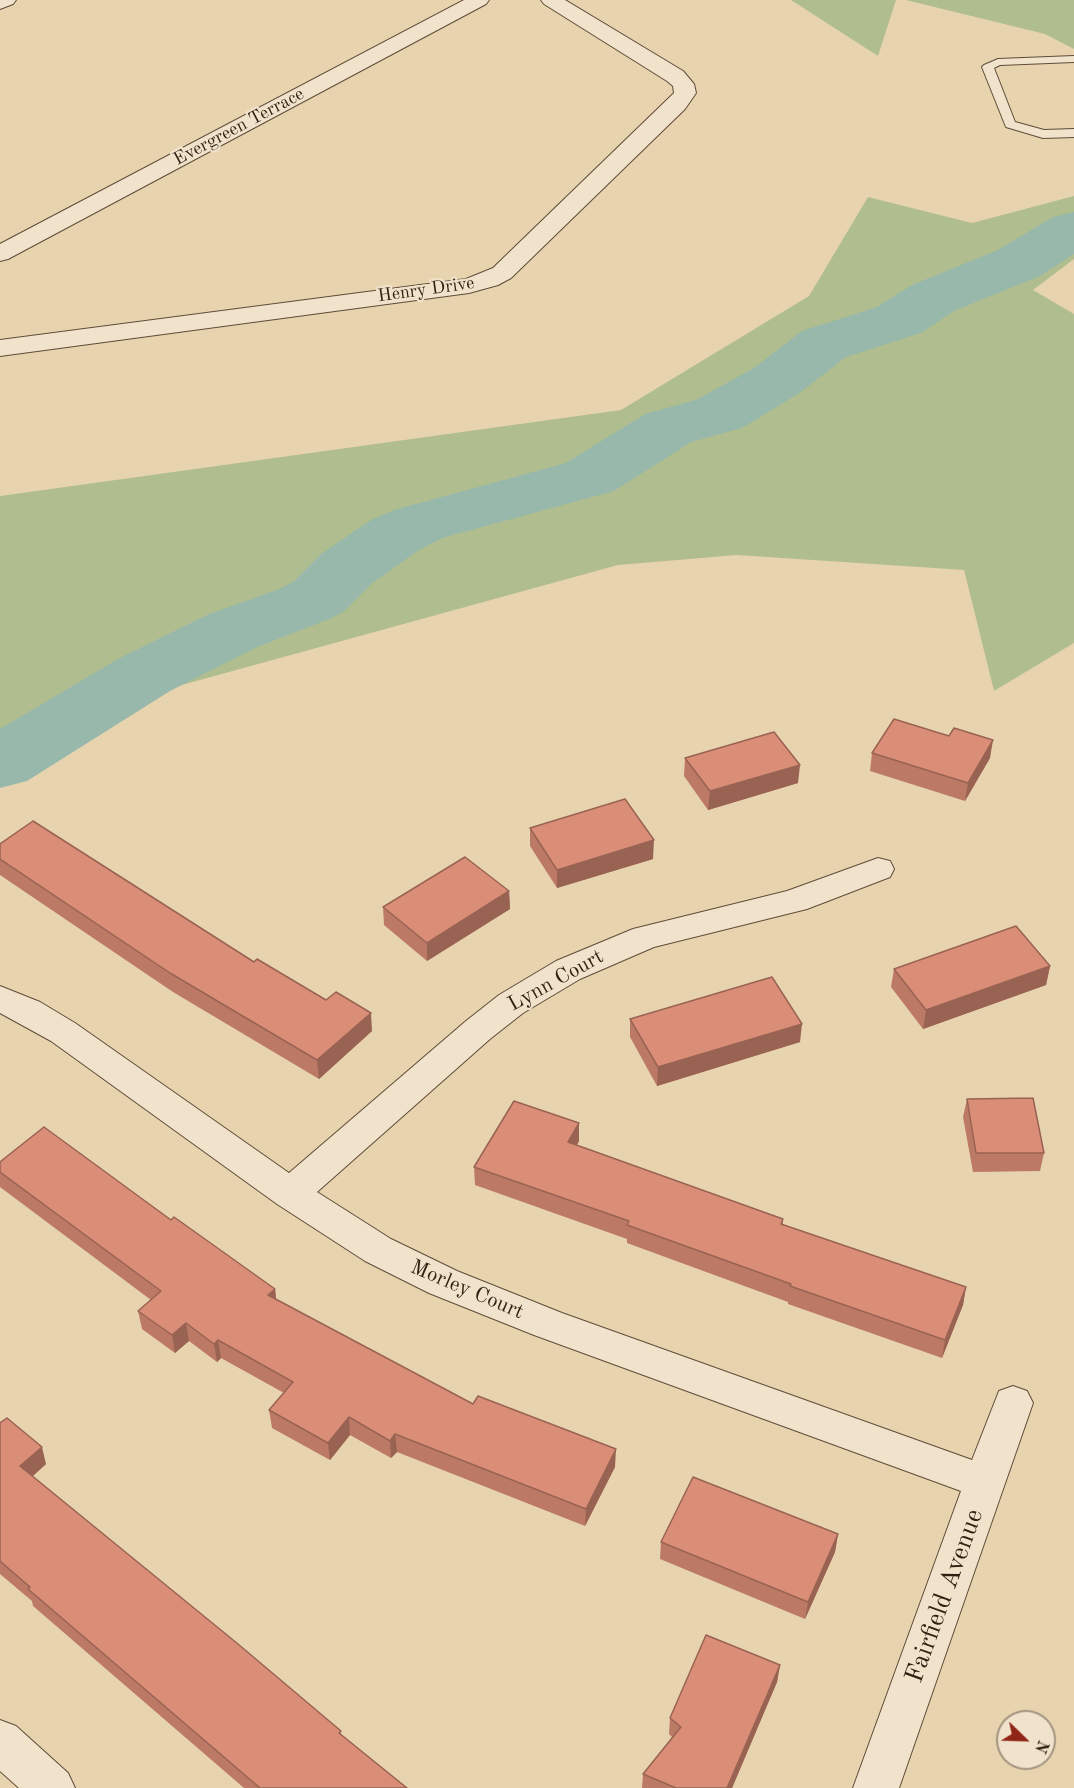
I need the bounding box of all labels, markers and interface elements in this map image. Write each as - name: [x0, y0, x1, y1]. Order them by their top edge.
- street label: Evergreen Terrace: [170, 83, 308, 171]
- street label: Henry Drive: [376, 273, 476, 307]
- street label: Lynn Court: [504, 944, 608, 1018]
- street label: Morley Court: [407, 1255, 527, 1325]
- street label: Fairfield Avenue: [899, 1505, 991, 1687]
- north arrow: [996, 1710, 1056, 1770]
- text: N: [1031, 1737, 1050, 1755]

